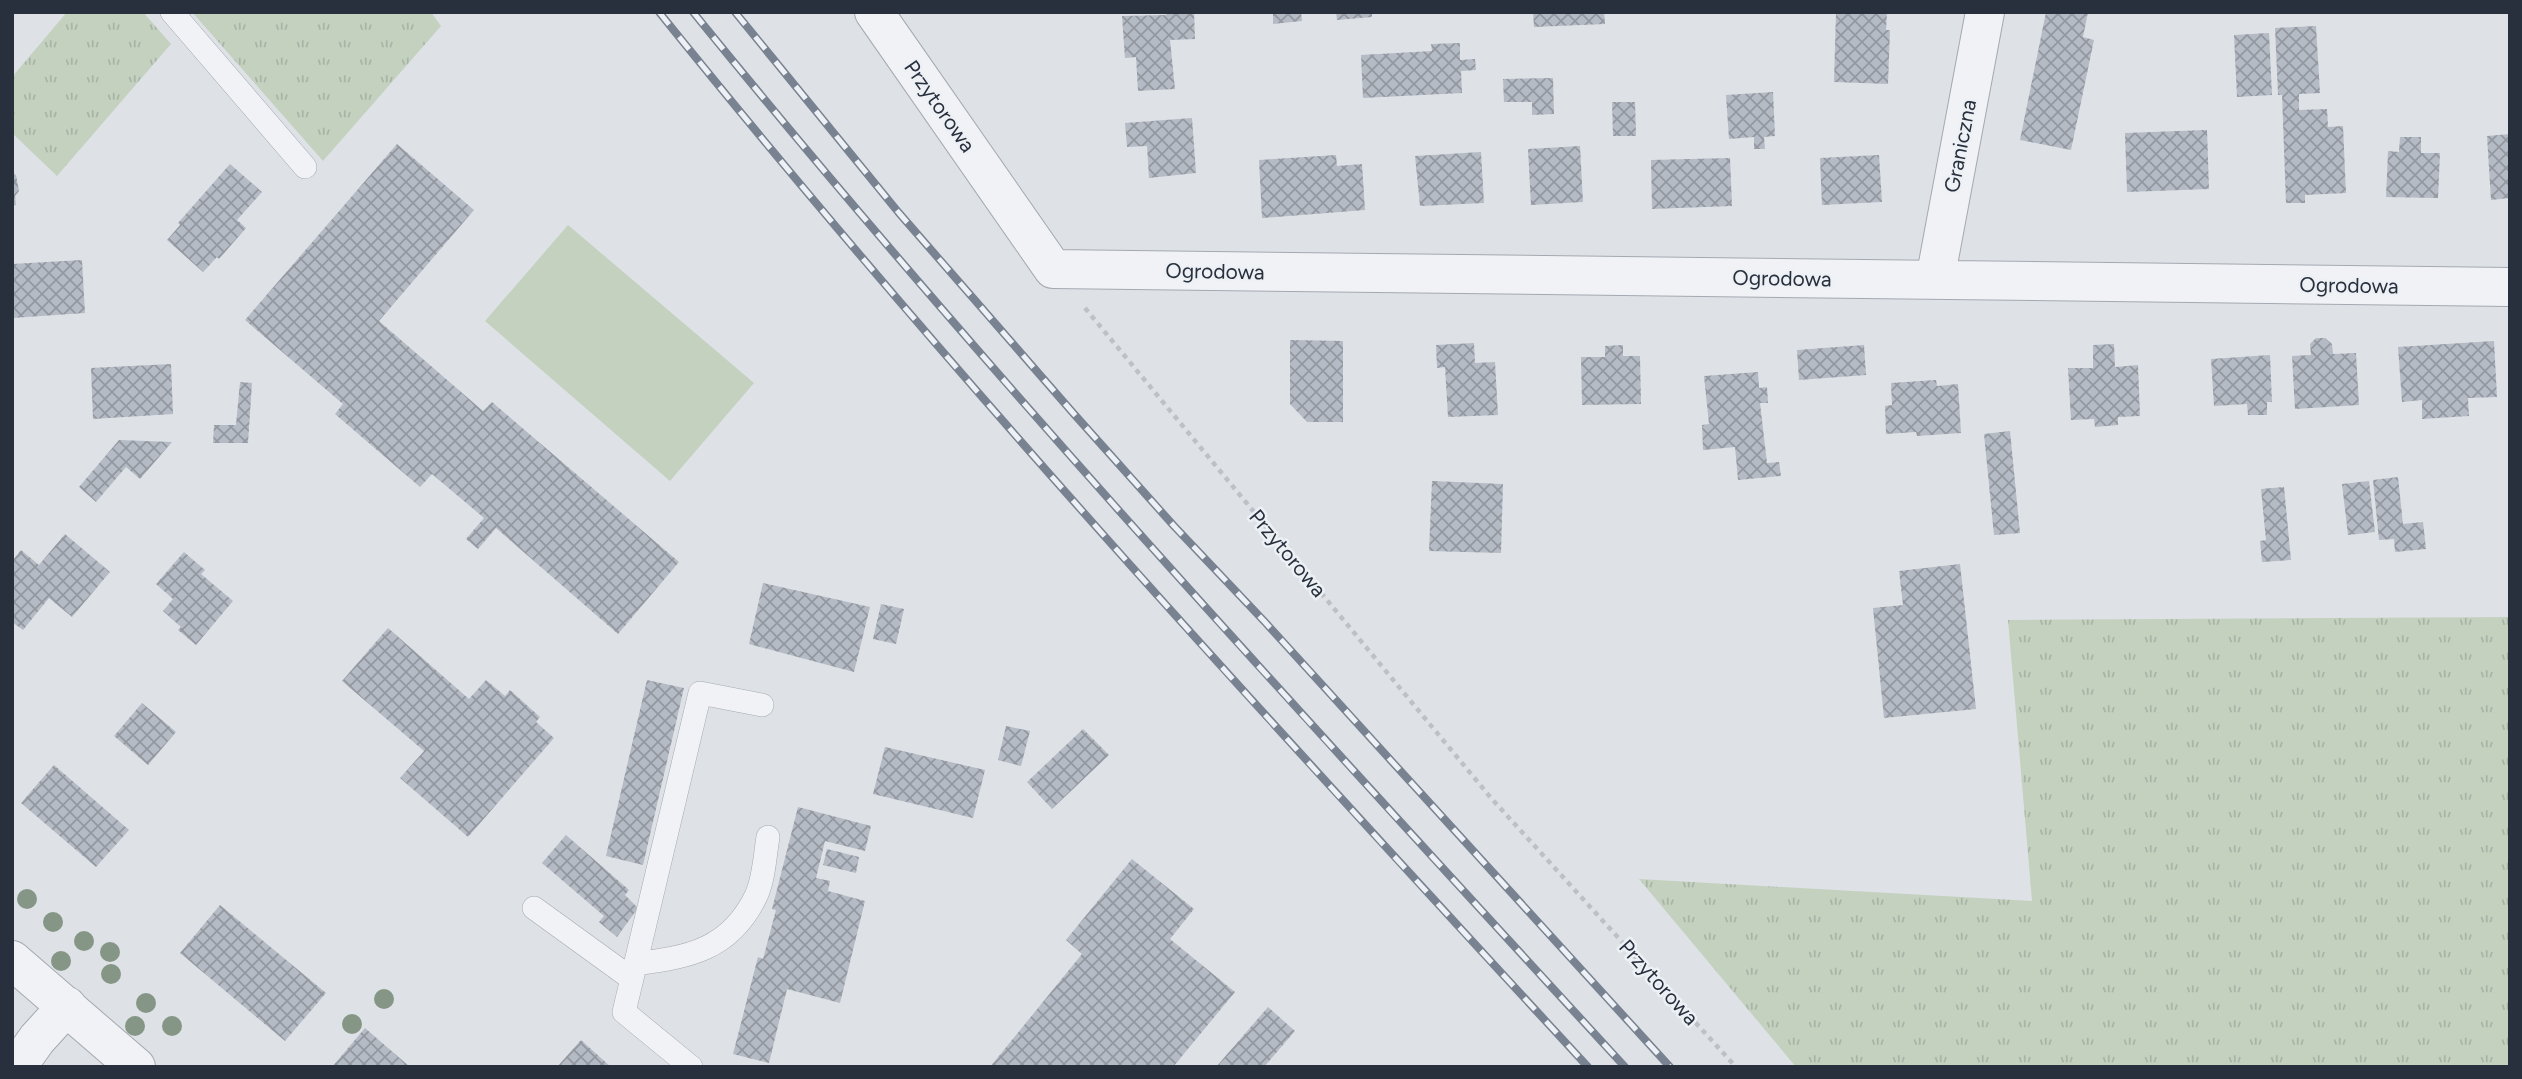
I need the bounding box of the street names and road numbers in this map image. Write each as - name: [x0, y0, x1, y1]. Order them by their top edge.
- street label: Przytorowa: [899, 55, 981, 157]
- street label: Graniczna: [1939, 97, 1981, 195]
- street label: Ogrodowa: [1165, 258, 1265, 284]
- street label: Ogrodowa: [1732, 265, 1832, 291]
- street label: Ogrodowa: [2299, 272, 2399, 298]
- street label: Przytorowa: [1244, 504, 1332, 602]
- street label: Przytorowa: [1614, 934, 1704, 1030]

